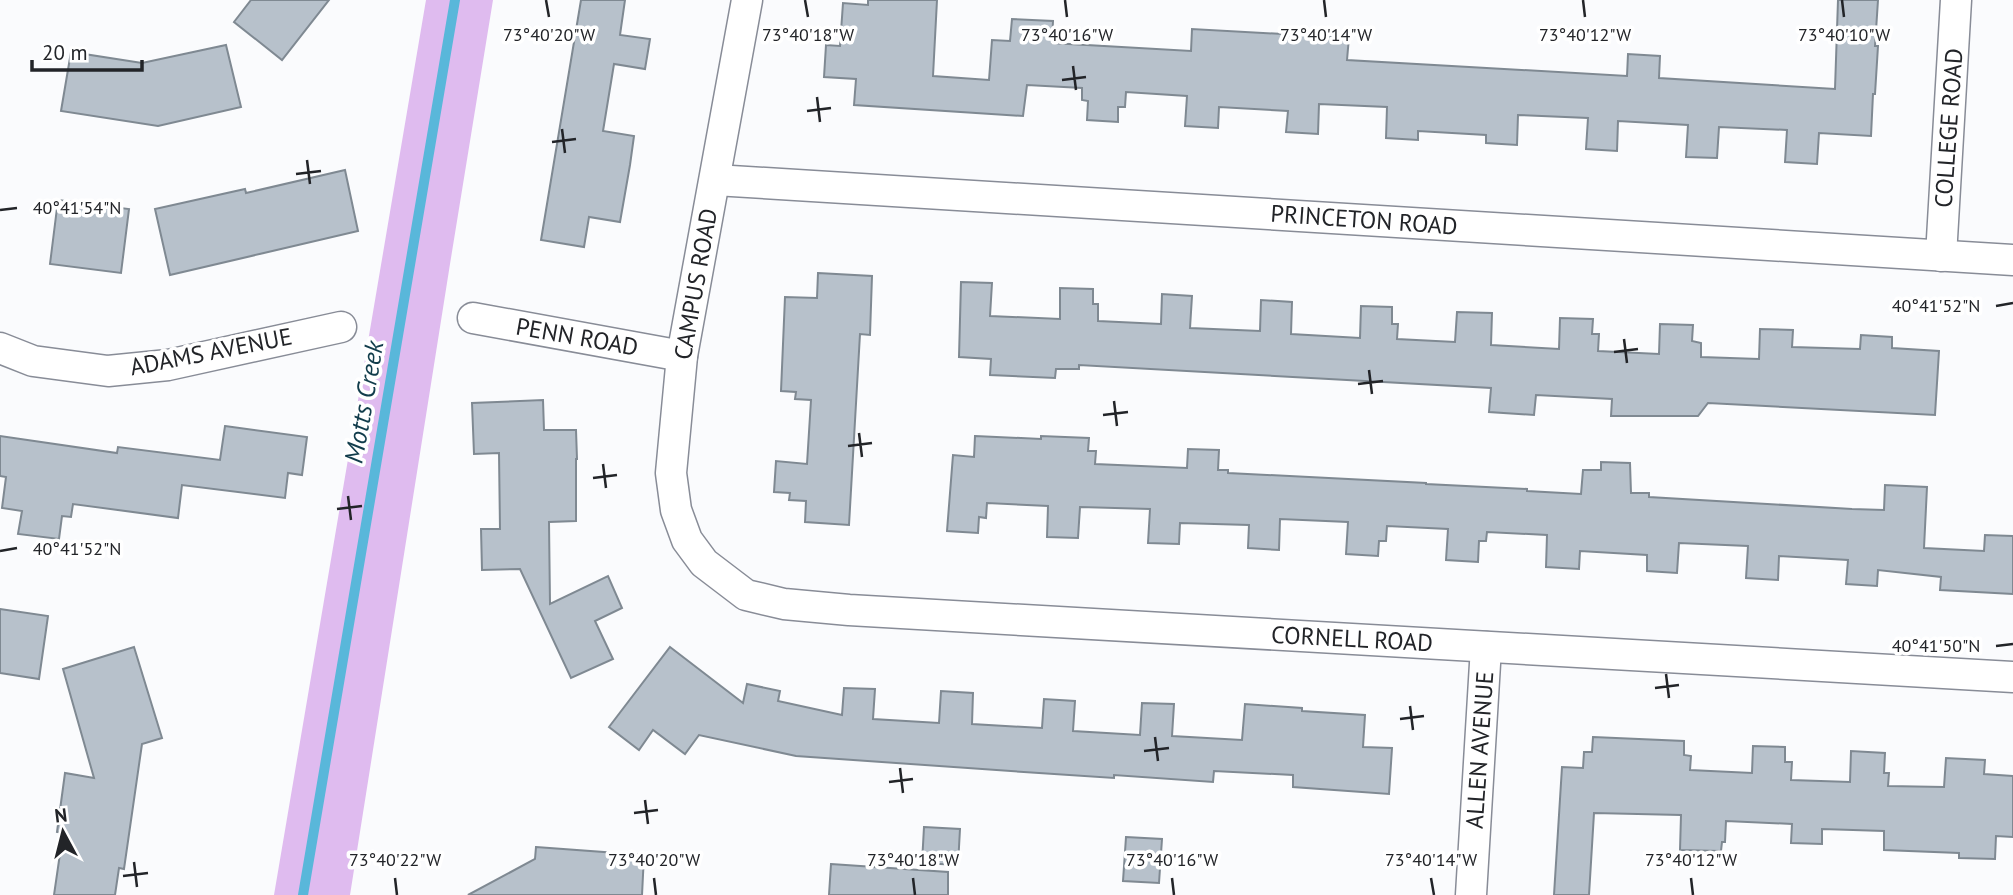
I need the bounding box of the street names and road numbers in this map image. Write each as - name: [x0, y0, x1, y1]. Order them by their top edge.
- street label: COLLEGE ROAD: [1927, 47, 1970, 209]
- street label: PRINCETON ROAD: [1270, 198, 1459, 241]
- street label: CAMPUS ROAD: [667, 206, 724, 362]
- street label: PENN ROAD: [513, 310, 641, 363]
- street label: ADAMS AVENUE: [127, 321, 295, 382]
- street label: CORNELL ROAD: [1270, 619, 1434, 658]
- street label: ALLEN AVENUE: [1459, 670, 1500, 830]

